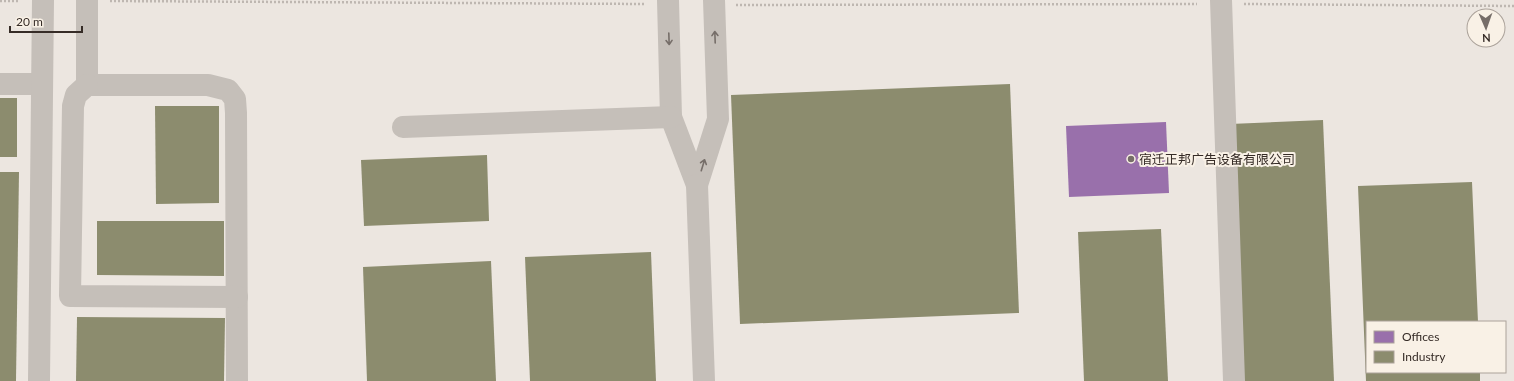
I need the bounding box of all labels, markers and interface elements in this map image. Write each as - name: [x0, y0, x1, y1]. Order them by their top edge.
- scale bar: [10, 8, 82, 34]
- north arrow: [1466, 8, 1506, 48]
- text: 20 m: [16, 14, 43, 29]
- one-way arrow: [711, 31, 719, 44]
- one-way arrow: [665, 32, 673, 45]
- text: N: [1482, 32, 1491, 45]
- place label: 宿迁正邦广告设备有限公司: [1139, 151, 1295, 167]
- marker: 宿迁正邦广告设备有限公司: [1126, 154, 1136, 164]
- one-way arrow: [700, 158, 707, 171]
- legend: [1366, 321, 1506, 373]
- text: Offices: [1402, 329, 1439, 344]
- text: Industry: [1402, 349, 1446, 364]

